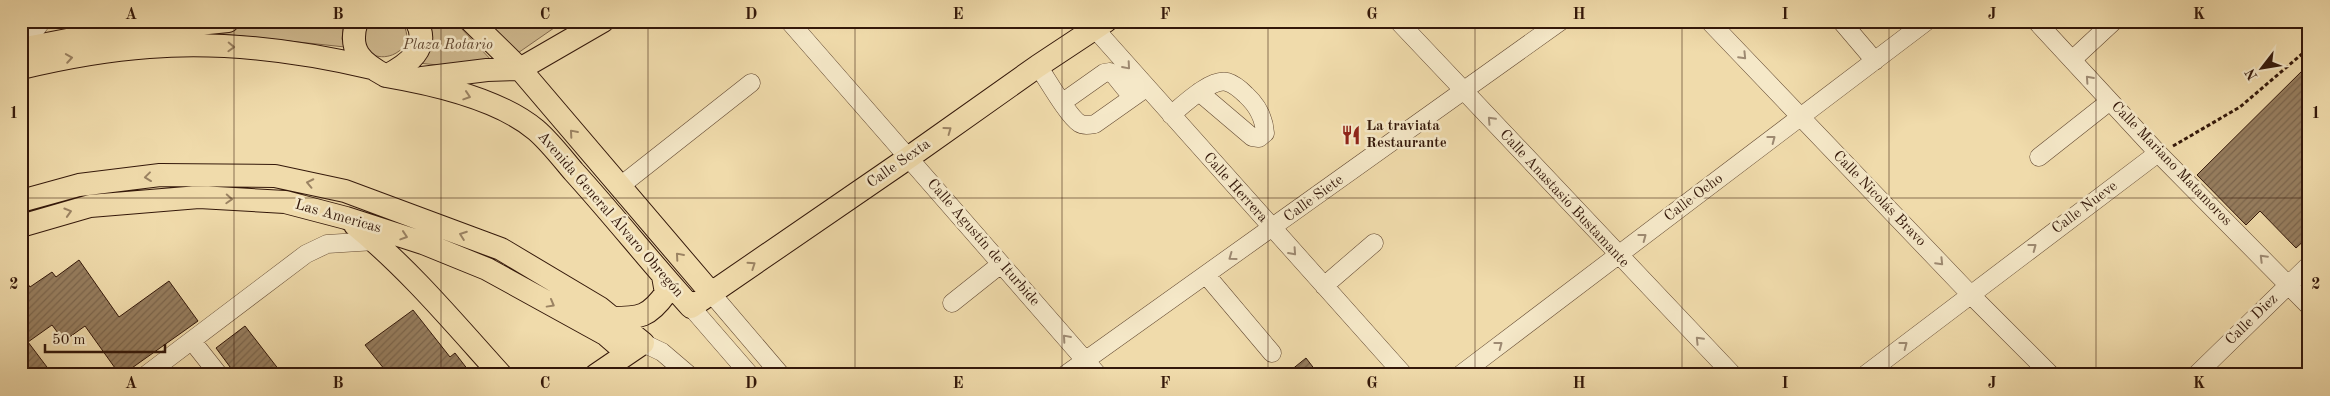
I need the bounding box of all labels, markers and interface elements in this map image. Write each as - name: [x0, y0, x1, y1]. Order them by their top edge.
- text: A: [125, 7, 137, 23]
- text: B: [332, 7, 344, 23]
- text: C: [540, 7, 550, 23]
- text: D: [745, 7, 757, 23]
- text: E: [952, 7, 964, 23]
- text: F: [1160, 7, 1171, 23]
- text: G: [1366, 7, 1378, 23]
- text: H: [1572, 7, 1586, 23]
- text: I: [1781, 7, 1789, 23]
- text: J: [1988, 7, 1997, 23]
- text: K: [2193, 7, 2205, 23]
- park label: Plaza Rotario: [402, 38, 493, 53]
- one-way arrow: [227, 42, 235, 52]
- north arrow: [2238, 42, 2288, 92]
- one-way arrow: [1737, 51, 1746, 60]
- one-way arrow: [65, 53, 73, 63]
- one-way arrow: [1121, 60, 1130, 69]
- text: N: [2243, 66, 2260, 82]
- one-way arrow: [2086, 75, 2095, 84]
- one-way arrow: [463, 91, 471, 101]
- street label: Calle Mariano Matamoros: [2108, 99, 2234, 229]
- text: 1: [9, 106, 19, 122]
- text: 1: [2311, 106, 2321, 122]
- one-way arrow: [1488, 117, 1497, 126]
- place label: La traviata Restaurante: [1366, 119, 1447, 151]
- restaurant icon: La traviata Restaurante: [1340, 124, 1362, 146]
- street label: Avenida General Álvaro Obregón: [534, 127, 688, 301]
- one-way arrow: [942, 127, 952, 136]
- street label: Calle Anastasio Bustamante: [1496, 127, 1632, 271]
- one-way arrow: [570, 130, 579, 139]
- street label: Calle Sexta: [865, 136, 934, 191]
- one-way arrow: [1766, 136, 1775, 144]
- street label: Calle Nicolás Bravo: [1830, 148, 1928, 250]
- street label: Calle Herrera: [1200, 150, 1270, 226]
- one-way arrow: [144, 171, 152, 182]
- street label: Calle Ocho: [1662, 171, 1726, 225]
- street label: Calle Siete: [1282, 173, 1346, 225]
- street label: Calle Agustín de Iturbide: [924, 177, 1042, 310]
- one-way arrow: [305, 179, 314, 189]
- street label: Calle Nueve: [2050, 179, 2120, 237]
- one-way arrow: [225, 193, 233, 204]
- street label: Las Americas: [293, 198, 383, 236]
- one-way arrow: [63, 208, 72, 218]
- one-way arrow: [399, 231, 408, 241]
- one-way arrow: [460, 231, 468, 241]
- one-way arrow: [1637, 234, 1647, 243]
- one-way arrow: [2027, 245, 2036, 253]
- one-way arrow: [1287, 247, 1296, 256]
- one-way arrow: [1229, 251, 1238, 261]
- one-way arrow: [676, 253, 685, 262]
- one-way arrow: [2260, 255, 2269, 264]
- one-way arrow: [1934, 257, 1943, 266]
- one-way arrow: [746, 262, 755, 271]
- text: 2: [9, 277, 19, 293]
- text: 2: [2311, 277, 2321, 293]
- street label: Calle Diez: [2223, 292, 2281, 348]
- one-way arrow: [546, 298, 555, 308]
- scale bar: [45, 321, 165, 353]
- text: 50 m: [52, 333, 86, 348]
- one-way arrow: [1064, 335, 1072, 344]
- one-way arrow: [1696, 336, 1705, 345]
- one-way arrow: [1493, 343, 1502, 351]
- one-way arrow: [1898, 343, 1907, 351]
- text: A: [125, 376, 137, 392]
- text: B: [332, 376, 344, 392]
- text: C: [540, 376, 550, 392]
- text: D: [745, 376, 757, 392]
- text: E: [952, 376, 964, 392]
- text: F: [1160, 376, 1171, 392]
- text: G: [1366, 376, 1378, 392]
- text: H: [1572, 376, 1586, 392]
- text: I: [1781, 376, 1789, 392]
- text: J: [1988, 376, 1997, 392]
- text: K: [2193, 376, 2205, 392]

